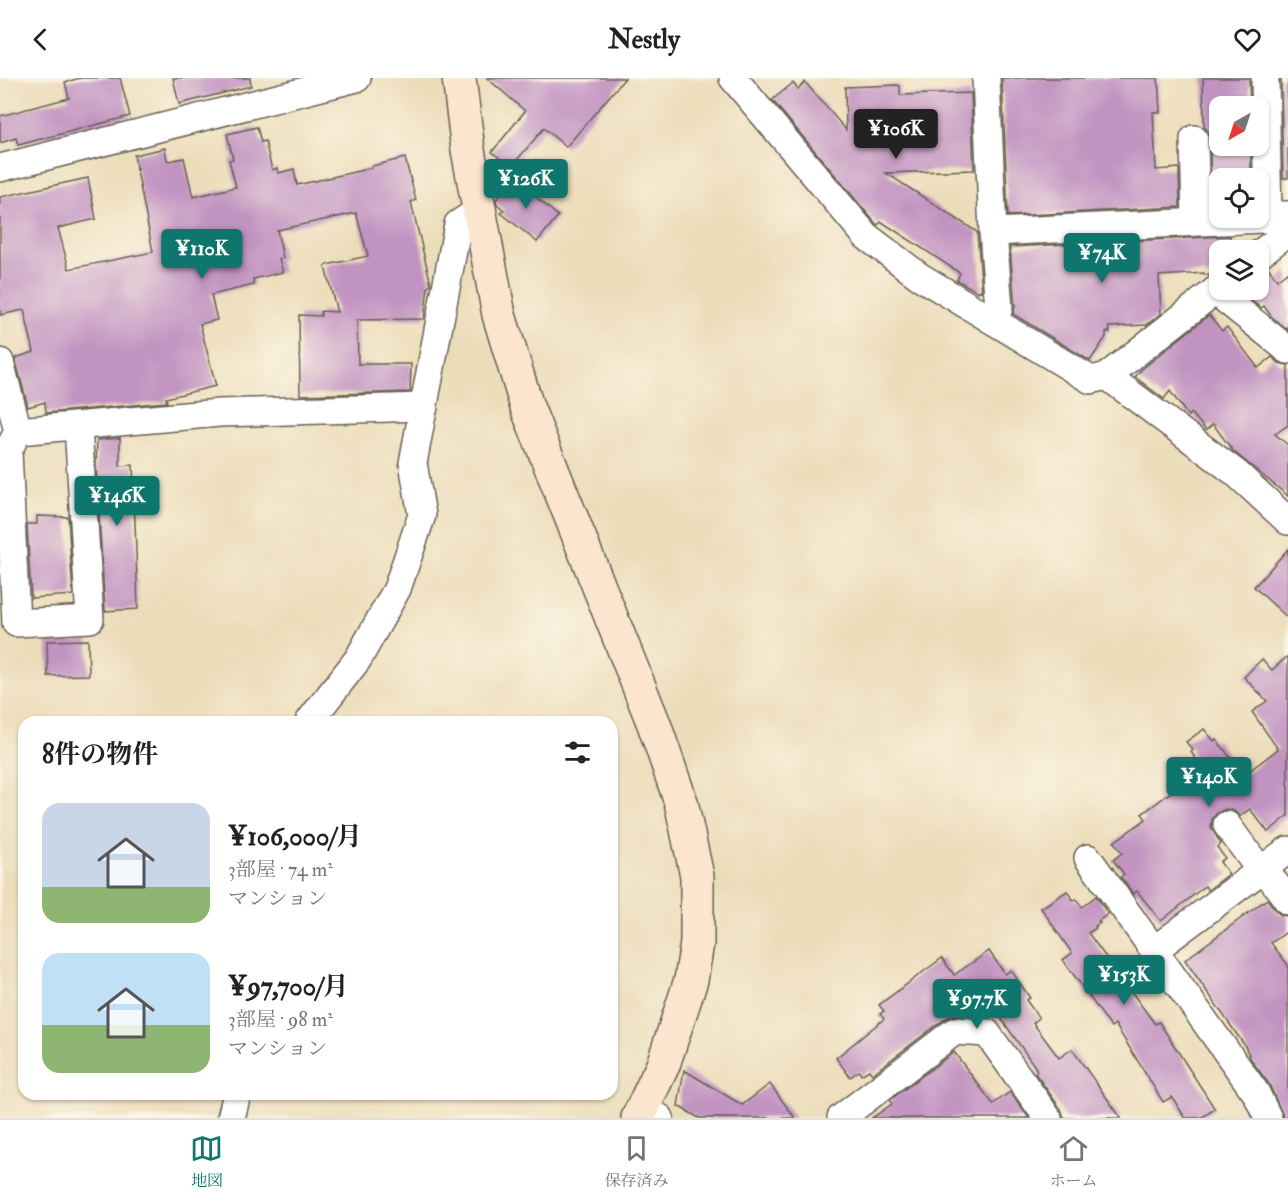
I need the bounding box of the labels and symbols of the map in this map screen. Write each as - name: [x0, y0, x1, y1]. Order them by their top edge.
- north arrow: [1209, 96, 1269, 156]
- pin: ¥106K: [854, 109, 938, 160]
- pin: ¥126K: [484, 159, 568, 210]
- pin: ¥110K: [160, 229, 244, 280]
- pin: ¥74K: [1066, 233, 1138, 284]
- pin: ¥146K: [75, 476, 159, 527]
- pin: ¥140K: [1167, 757, 1251, 808]
- pin: ¥153K: [1082, 955, 1166, 1006]
- pin: ¥97.7K: [928, 979, 1026, 1030]

